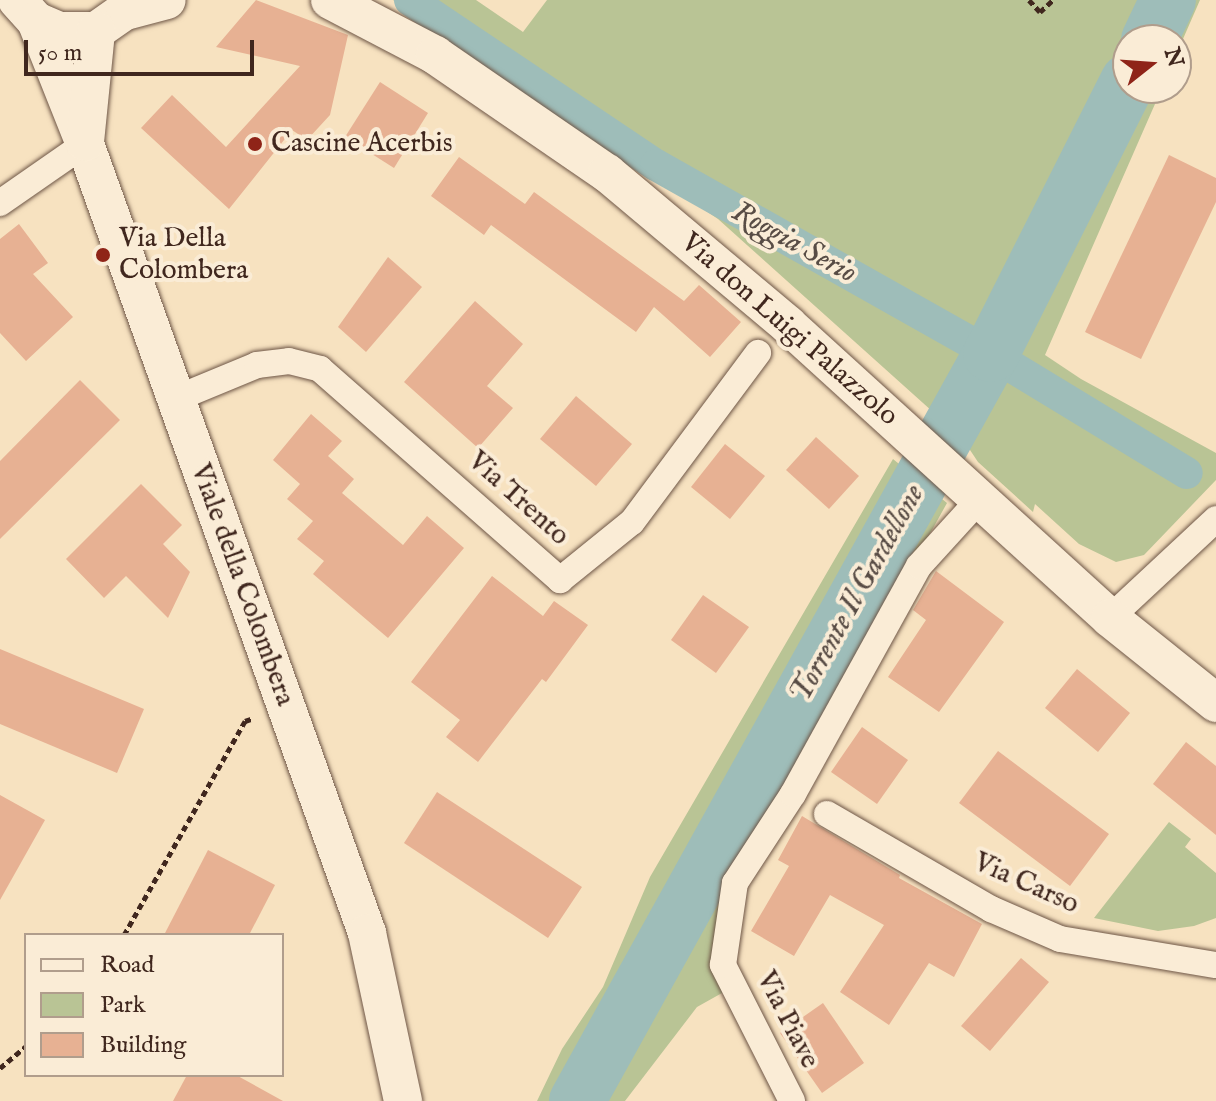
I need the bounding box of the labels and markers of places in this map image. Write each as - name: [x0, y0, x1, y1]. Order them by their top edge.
- place label: Cascine Acerbis: [271, 127, 453, 161]
- marker: Cascine Acerbis: [246, 135, 264, 153]
- place label: Via Della Colombera: [119, 222, 248, 288]
- marker: Via Della Colombera: [94, 246, 112, 264]

